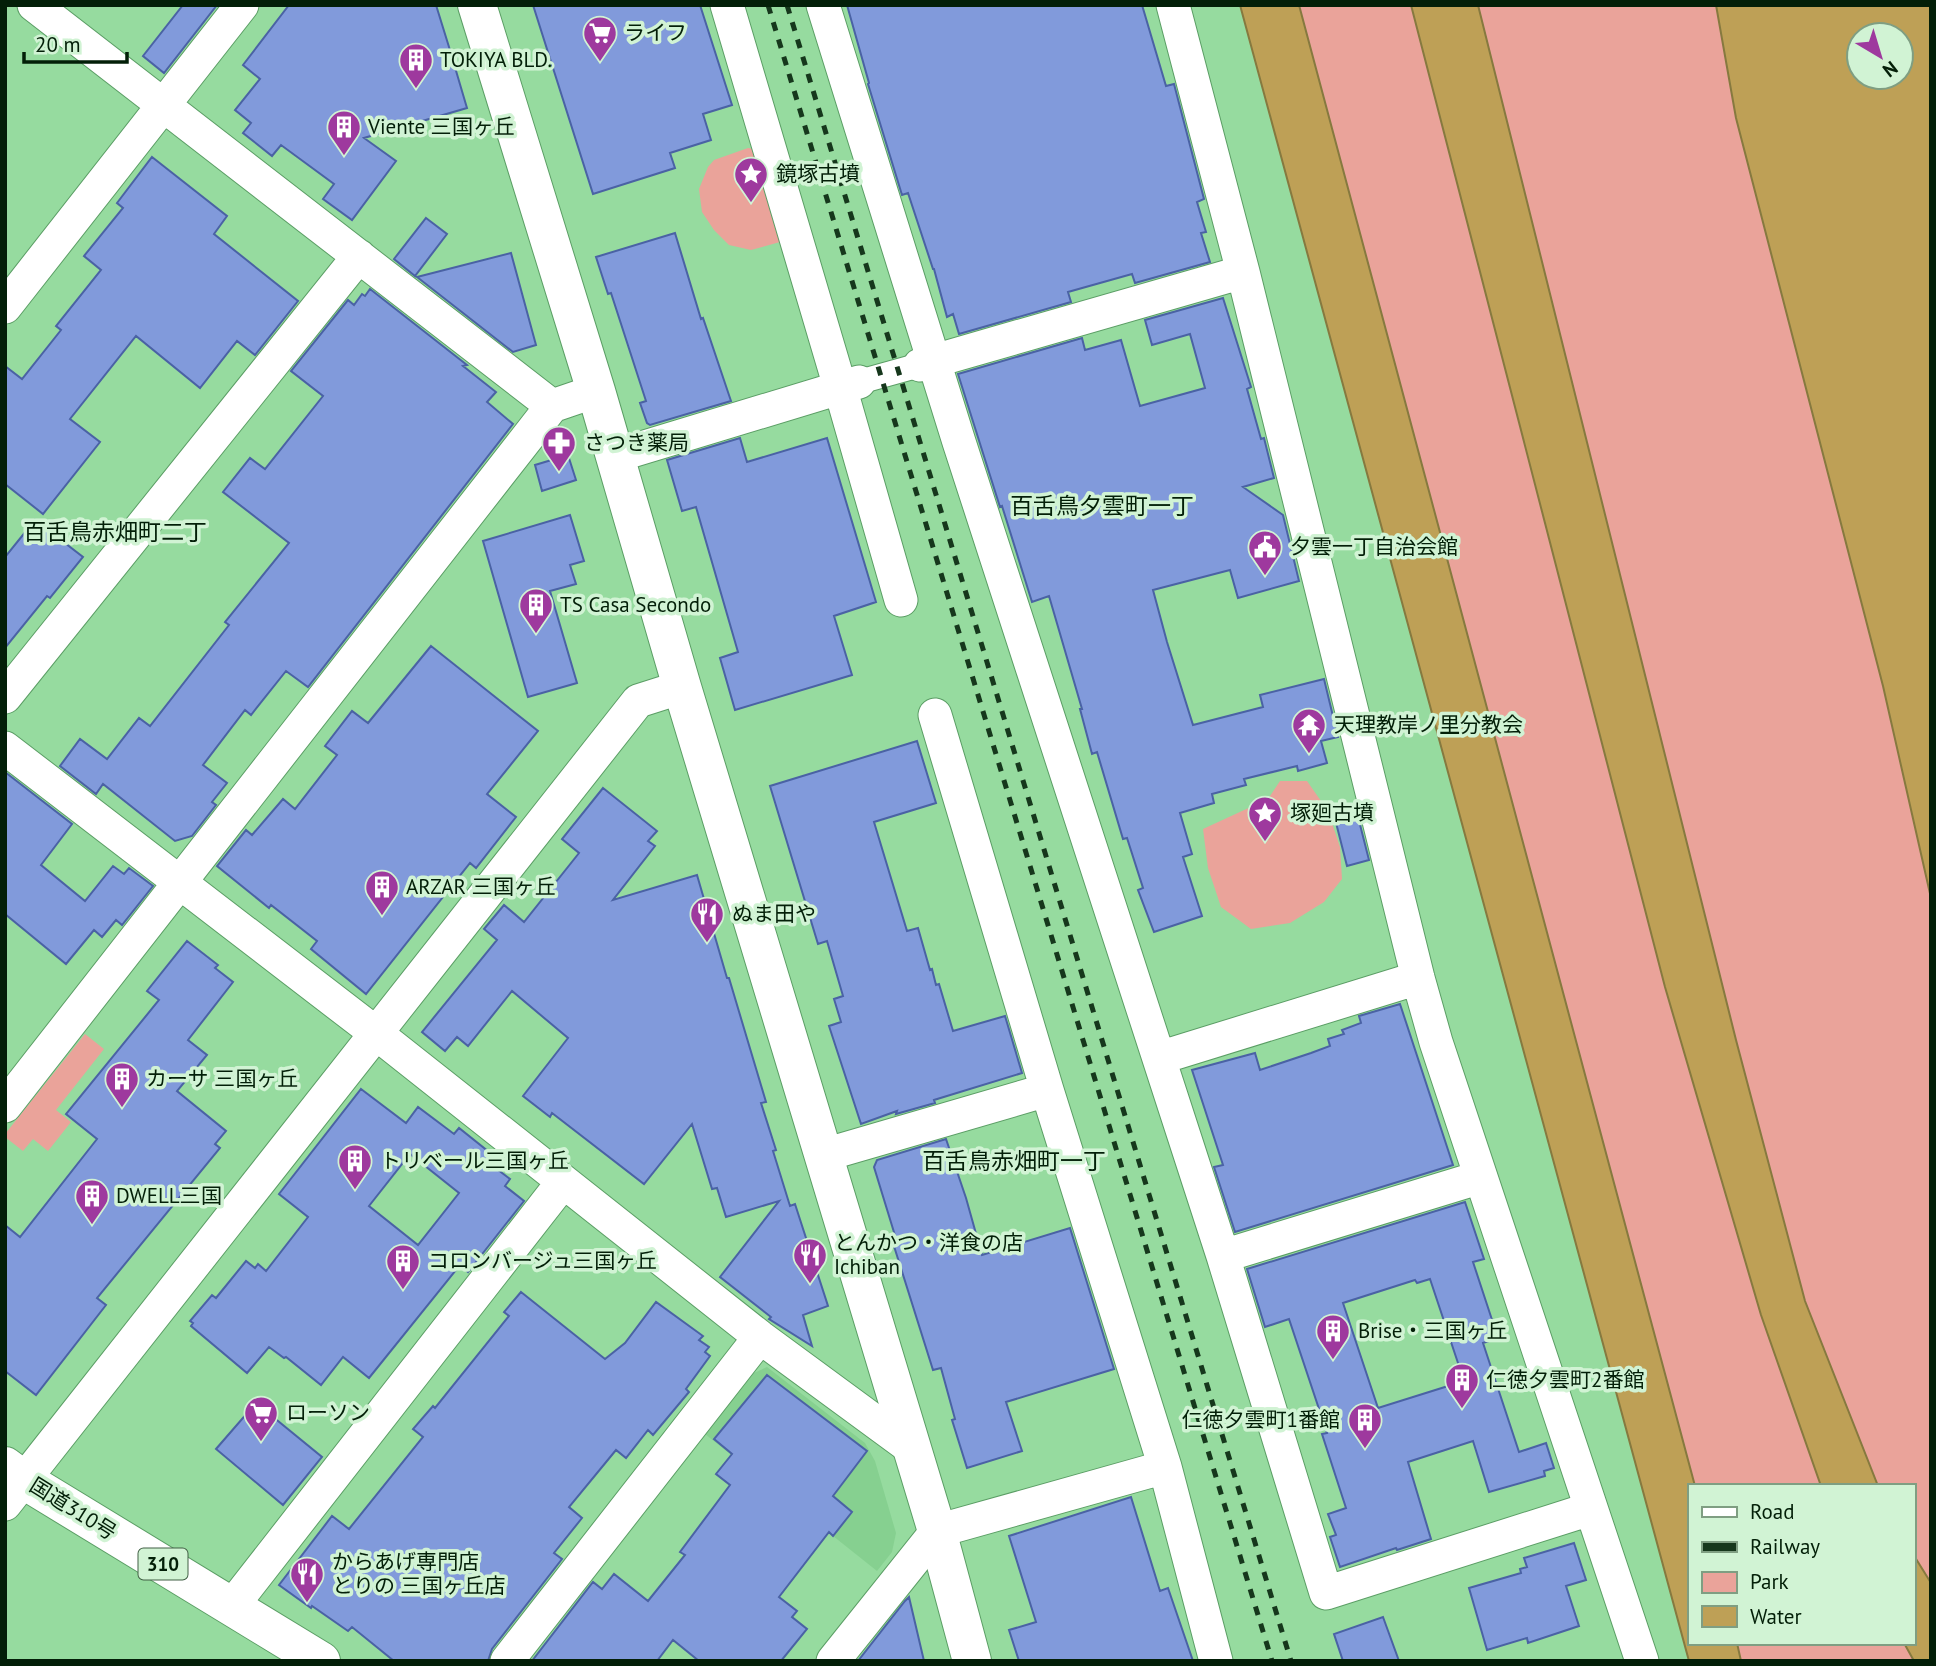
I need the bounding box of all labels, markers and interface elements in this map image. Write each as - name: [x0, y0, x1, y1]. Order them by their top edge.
- supermarket icon: ライフ: [581, 14, 619, 63]
- place label: ライフ: [624, 19, 687, 46]
- scale bar: [24, 21, 128, 65]
- north arrow: [1845, 21, 1915, 91]
- text: 20 m: [35, 31, 81, 58]
- building icon: TOKIYA BLD.: [397, 41, 435, 90]
- place label: TOKIYA BLD.: [440, 46, 552, 73]
- text: N: [1878, 56, 1903, 83]
- building icon: Viente 三国ヶ丘: [325, 108, 363, 157]
- place label: Viente 三国ヶ丘: [367, 113, 515, 140]
- place icon: 鏡塚古墳: [732, 155, 770, 204]
- place label: 鏡塚古墳: [776, 160, 860, 187]
- pharmacy icon: さつき薬局: [540, 424, 578, 473]
- place label: さつき薬局: [584, 429, 689, 456]
- district label: 百舌鳥夕雲町一丁: [1010, 491, 1194, 520]
- district label: 百舌鳥赤畑町二丁: [23, 517, 207, 546]
- public building icon: 夕雲一丁自治会館: [1246, 528, 1284, 577]
- place label: 夕雲一丁自治会館: [1290, 533, 1458, 560]
- building icon: TS Casa Secondo: [517, 586, 555, 635]
- place label: TS Casa Secondo: [560, 591, 711, 618]
- temple icon: 天理教岸ノ里分教会: [1290, 706, 1328, 755]
- place label: 天理教岸ノ里分教会: [1334, 711, 1523, 738]
- place icon: 塚廻古墳: [1246, 794, 1284, 843]
- place label: 塚廻古墳: [1290, 799, 1374, 826]
- building icon: ARZAR 三国ヶ丘: [363, 868, 401, 917]
- place label: ARZAR 三国ヶ丘: [406, 873, 556, 900]
- restaurant icon: ぬま田や: [688, 895, 726, 944]
- place label: ぬま田や: [732, 900, 816, 927]
- building icon: カーサ 三国ヶ丘: [103, 1060, 141, 1109]
- place label: カーサ 三国ヶ丘: [146, 1065, 298, 1092]
- building icon: トリベール三国ヶ丘: [336, 1142, 374, 1191]
- district label: 百舌鳥赤畑町一丁: [922, 1146, 1106, 1175]
- place label: トリベール三国ヶ丘: [380, 1147, 569, 1174]
- building icon: DWELL三国: [73, 1177, 111, 1226]
- place label: DWELL三国: [116, 1182, 222, 1209]
- place label: とんかつ・洋食の店 Ichiban: [834, 1229, 1023, 1280]
- restaurant icon: とんかつ・洋食の店 Ichiban: [791, 1236, 829, 1285]
- building icon: コロンバージュ三国ヶ丘: [384, 1242, 422, 1291]
- place label: コロンバージュ三国ヶ丘: [428, 1247, 657, 1274]
- building icon: Brise・三国ヶ丘: [1314, 1312, 1352, 1361]
- place label: Brise・三国ヶ丘: [1358, 1317, 1508, 1344]
- building icon: 仁徳夕雲町2番館: [1443, 1361, 1481, 1410]
- place label: 仁徳夕雲町2番館: [1486, 1366, 1644, 1393]
- supermarket icon: ローソン: [242, 1394, 280, 1443]
- place label: ローソン: [286, 1399, 370, 1426]
- building icon: 仁徳夕雲町1番館: [1346, 1401, 1384, 1450]
- place label: 仁徳夕雲町1番館: [1182, 1406, 1340, 1433]
- street label: 国道310号: [25, 1471, 122, 1546]
- legend: [1688, 1484, 1915, 1645]
- text: Road: [1750, 1498, 1794, 1525]
- text: Railway: [1750, 1533, 1820, 1560]
- road number: 310: [138, 1548, 188, 1580]
- place label: からあげ専門店 とりの 三国ヶ丘店: [332, 1548, 506, 1599]
- restaurant icon: からあげ専門店 とりの 三国ヶ丘店: [288, 1555, 326, 1604]
- text: Park: [1750, 1568, 1789, 1595]
- text: Water: [1750, 1603, 1802, 1630]

